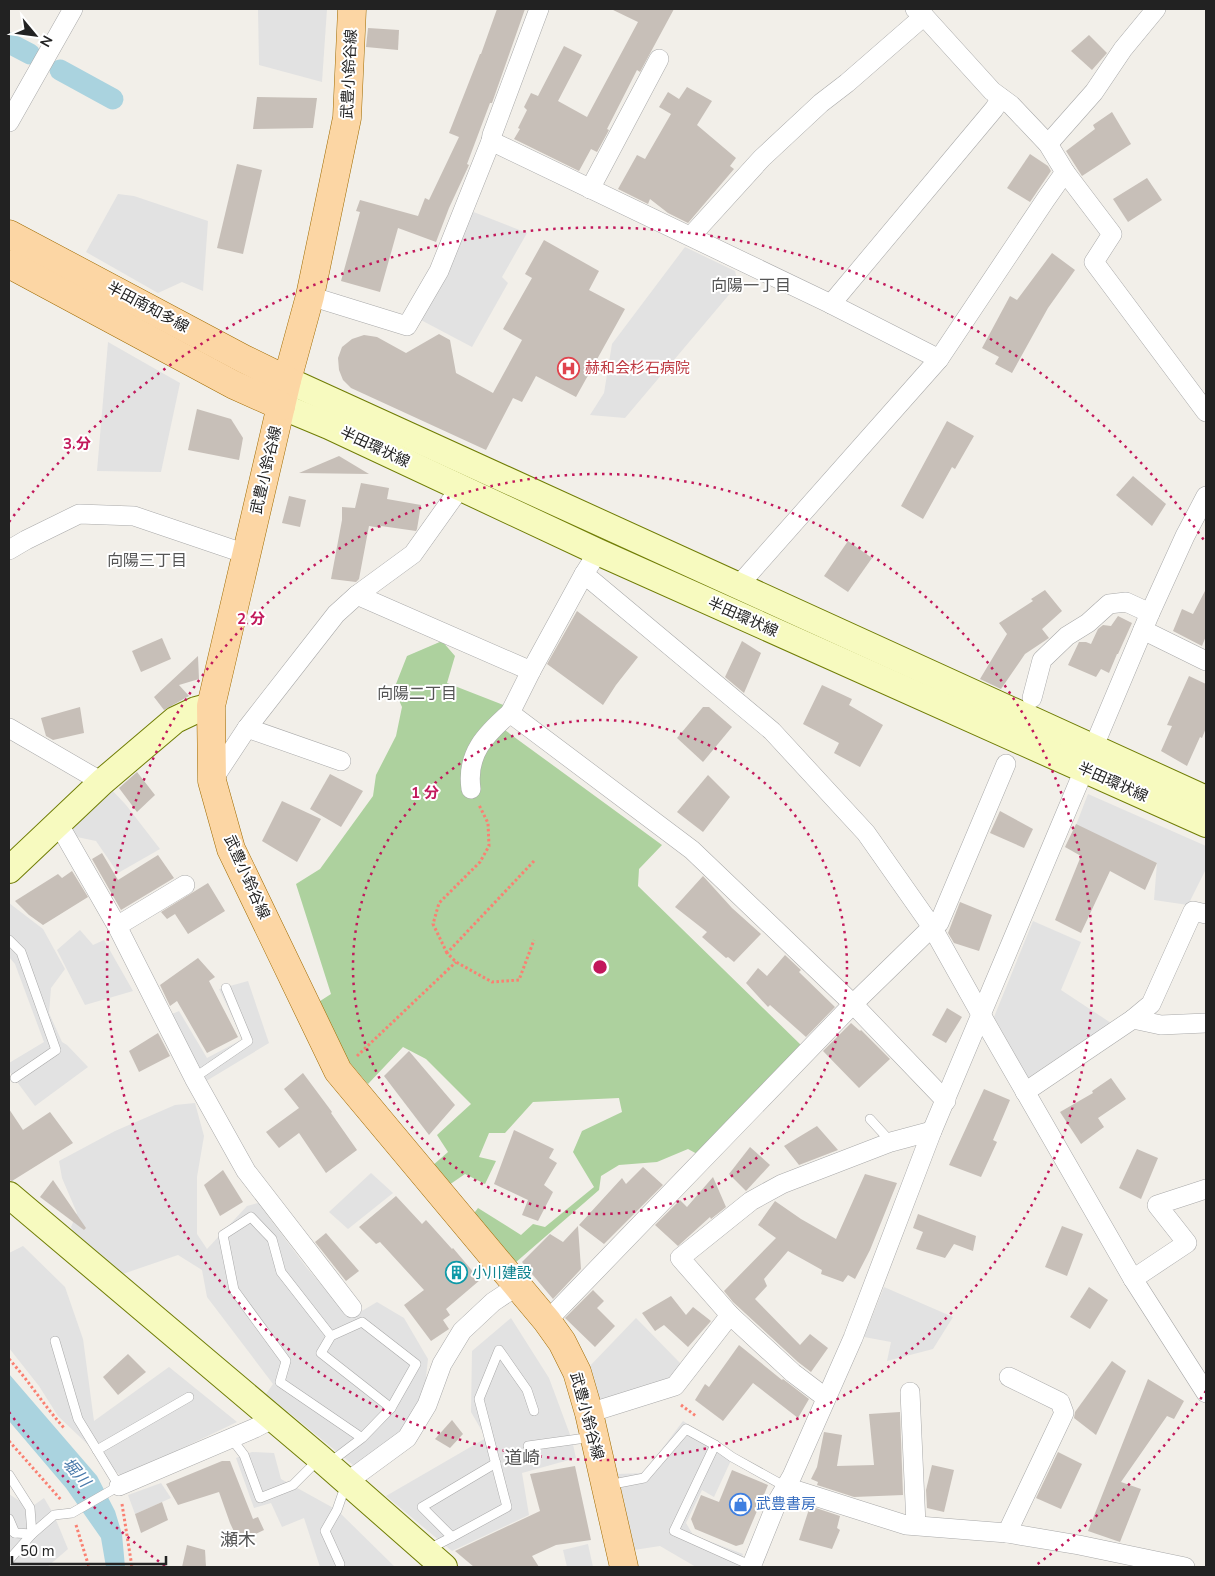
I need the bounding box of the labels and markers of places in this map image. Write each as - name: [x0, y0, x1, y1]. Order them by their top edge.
- hospital icon: 赫和会杉石病院: [557, 356, 581, 380]
- place label: 赫和会杉石病院: [585, 358, 690, 378]
- centre of rings: [591, 958, 609, 976]
- building icon: 小川建設: [444, 1261, 468, 1285]
- place label: 小川建設: [472, 1263, 532, 1283]
- shop icon: 武豊書房: [728, 1492, 752, 1516]
- place label: 武豊書房: [756, 1494, 816, 1514]

